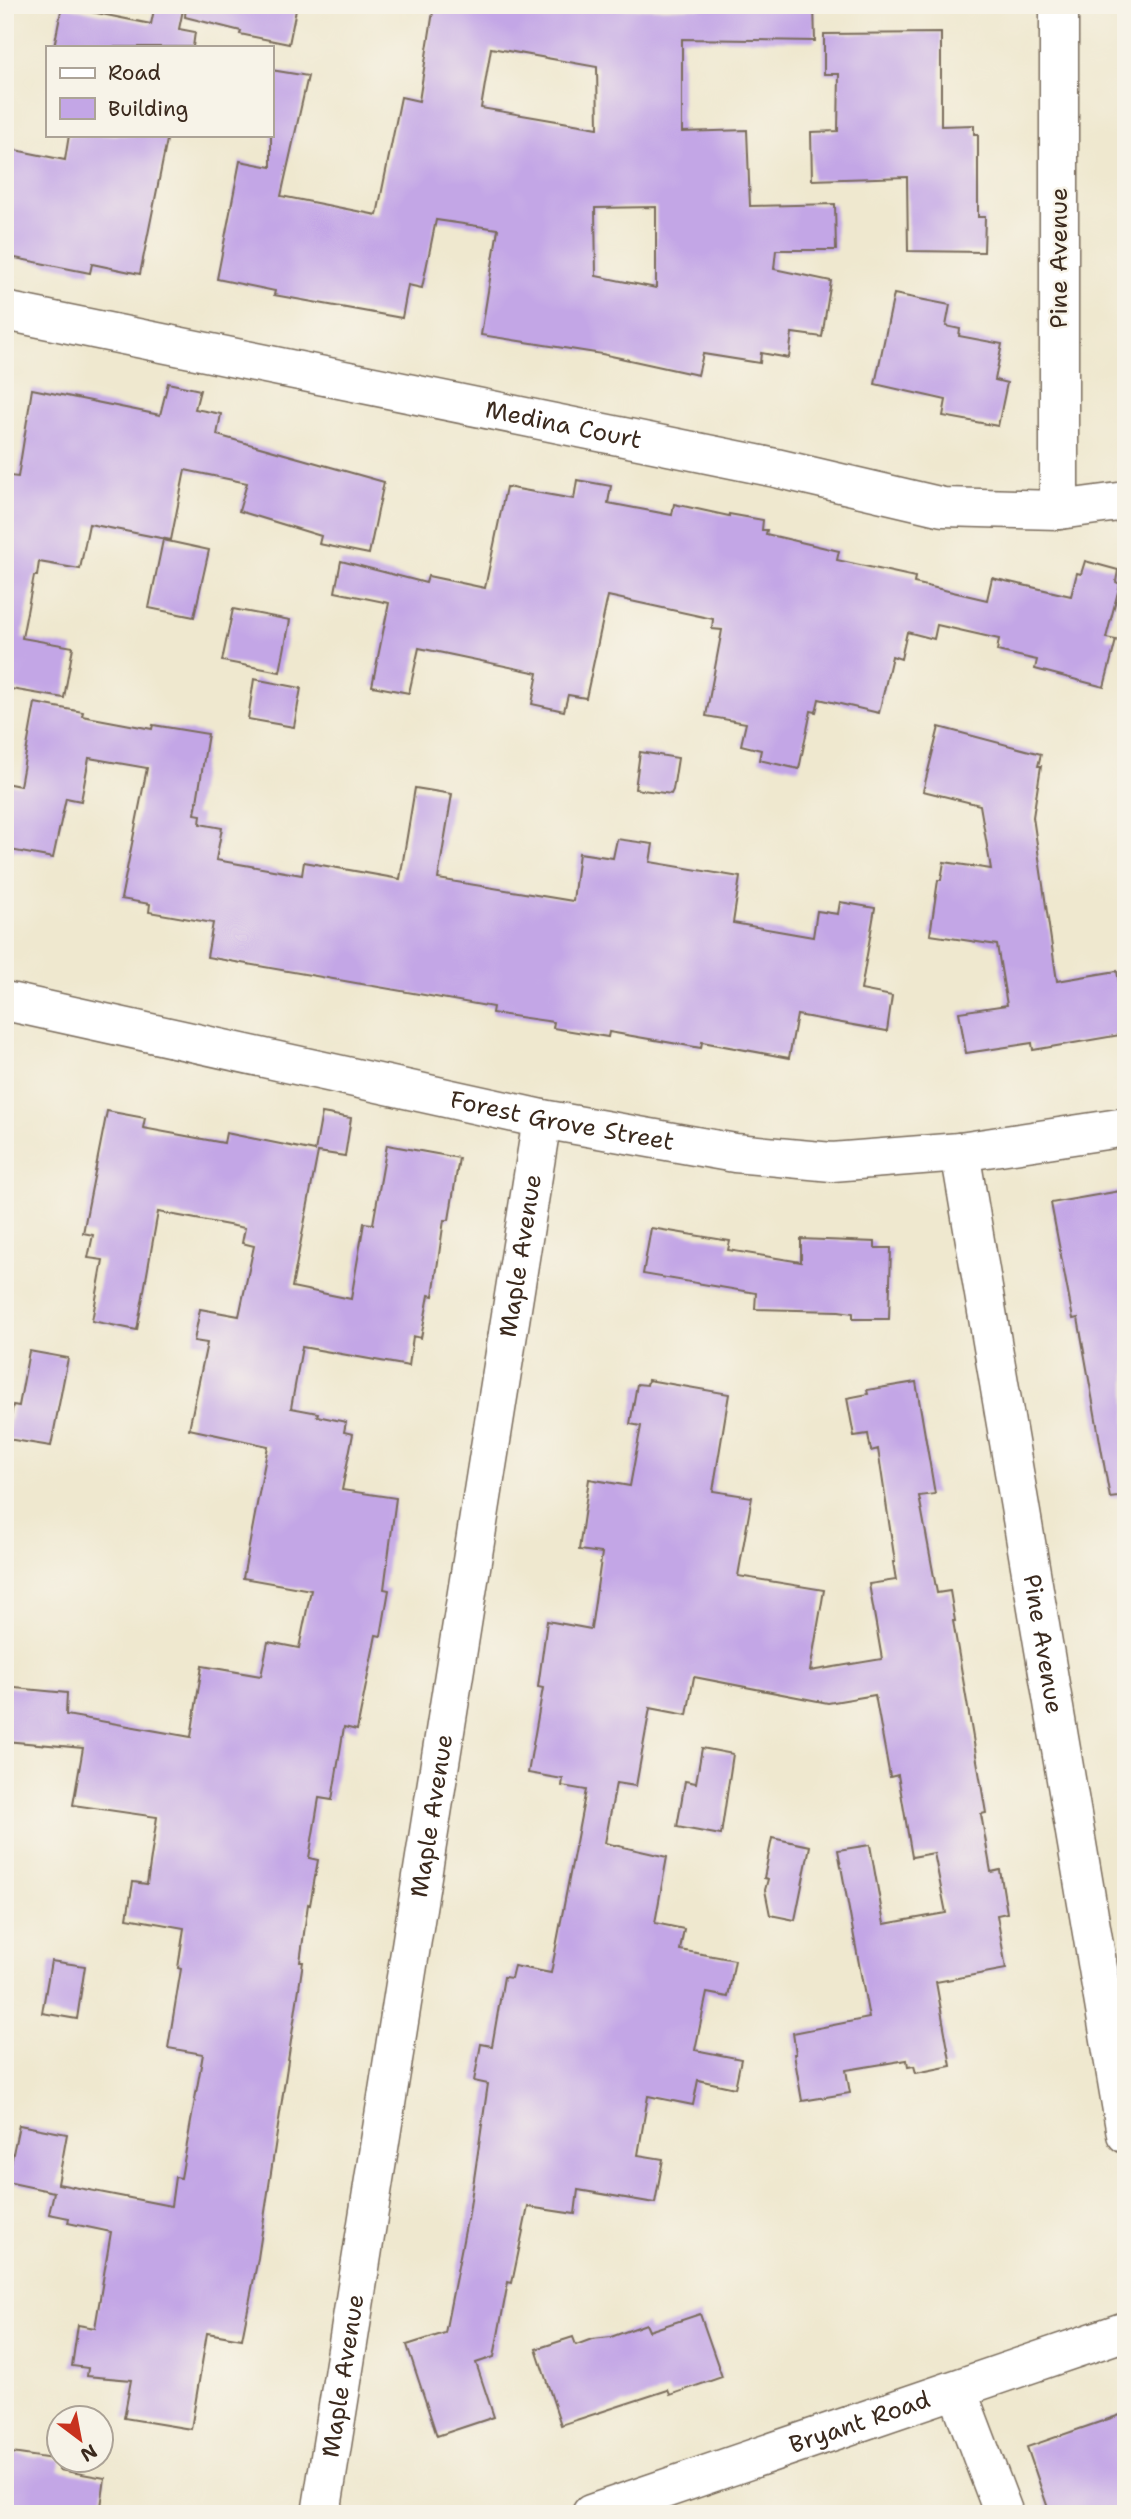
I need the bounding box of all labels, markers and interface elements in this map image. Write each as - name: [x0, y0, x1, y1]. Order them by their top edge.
- legend: [46, 46, 273, 136]
- text: Road: [108, 59, 161, 87]
- text: Building: [108, 95, 188, 123]
- street label: Pine Avenue: [1043, 187, 1075, 329]
- street label: Medina Court: [482, 393, 645, 456]
- street label: Forest Grove Street: [447, 1083, 677, 1158]
- street label: Maple Avenue: [492, 1172, 549, 1340]
- street label: Pine Avenue: [1016, 1572, 1071, 1716]
- street label: Maple Avenue: [403, 1732, 460, 1900]
- street label: Maple Avenue: [314, 2292, 372, 2460]
- street label: Bryant Road: [785, 2383, 934, 2461]
- north arrow: [46, 2404, 116, 2474]
- text: N: [76, 2438, 102, 2468]

